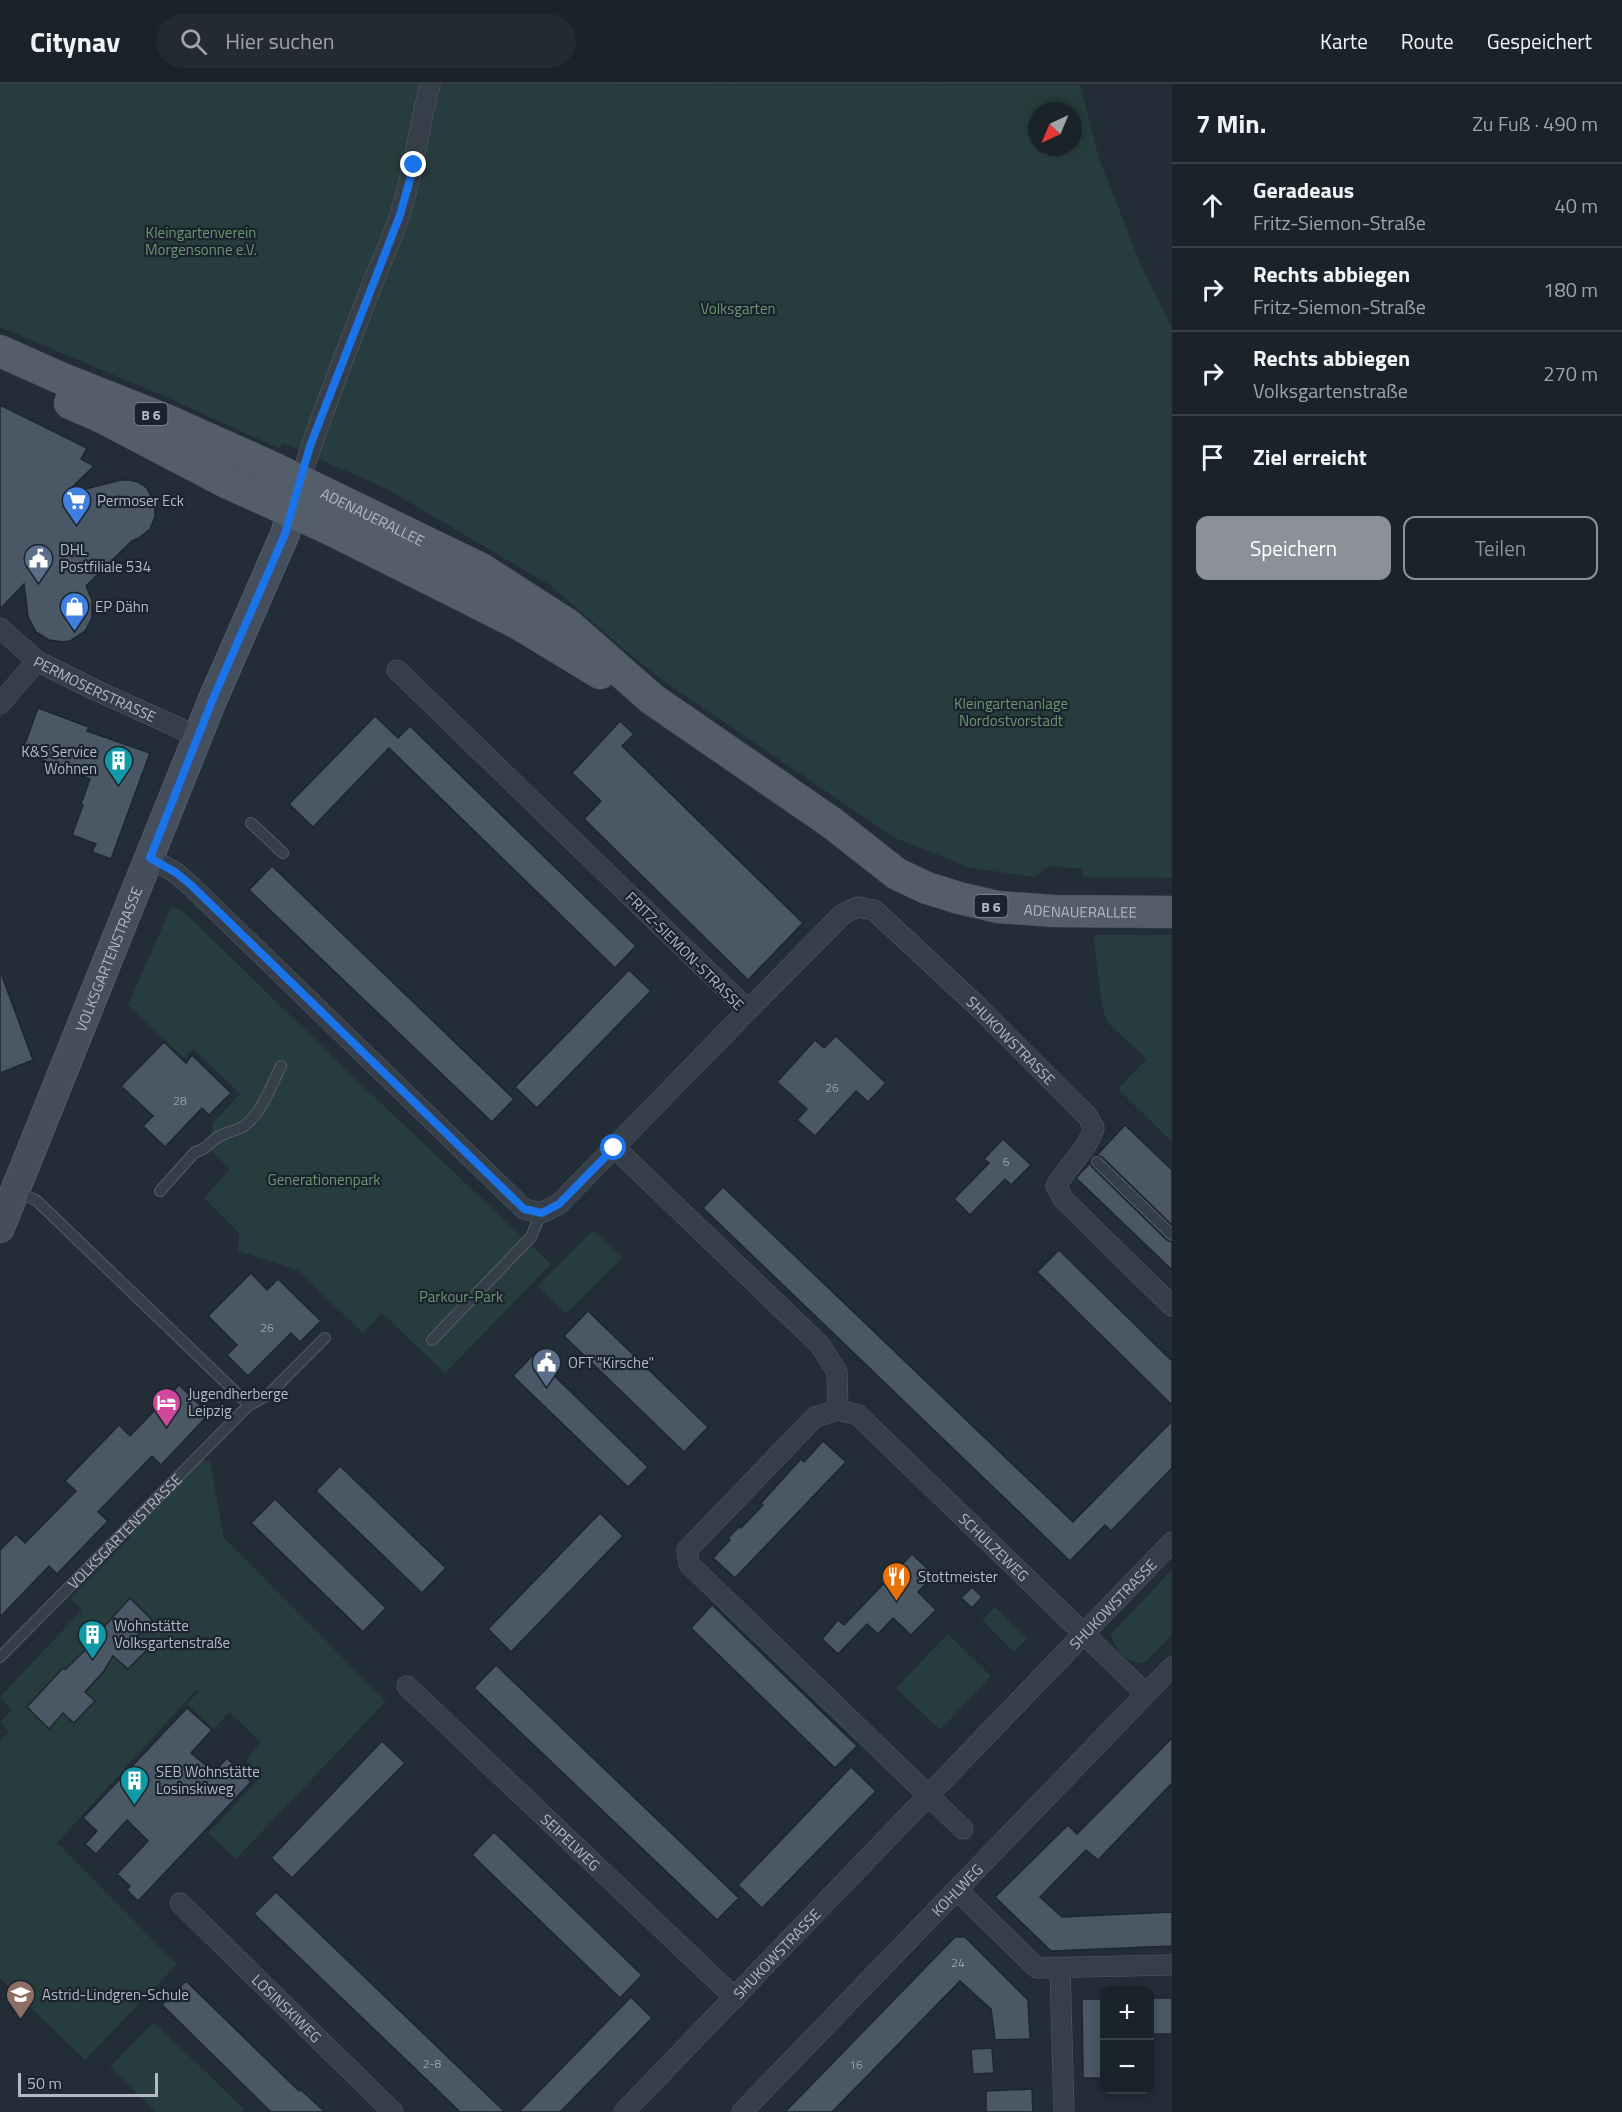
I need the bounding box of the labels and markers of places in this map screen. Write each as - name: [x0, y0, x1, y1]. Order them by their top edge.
- supermarket icon: Permoser Eck: [60, 484, 92, 526]
- place label: Permoser Eck: [97, 489, 184, 512]
- place label: DHL Postfiliale 534: [60, 538, 151, 578]
- public building icon: DHL Postfiliale 534: [23, 542, 55, 584]
- shop icon: EP Dähn: [58, 590, 90, 632]
- place label: EP Dähn: [95, 595, 149, 618]
- place label: K&S Service Wohnen: [21, 740, 97, 780]
- building icon: K&S Service Wohnen: [102, 744, 134, 786]
- public building icon: OFT "Kirsche": [531, 1346, 563, 1388]
- place label: OFT "Kirsche": [568, 1351, 654, 1374]
- place label: Jugendherberge Leipzig: [188, 1382, 288, 1422]
- hotel icon: Jugendherberge Leipzig: [151, 1386, 183, 1428]
- restaurant icon: Stottmeister: [881, 1560, 913, 1602]
- place label: Stottmeister: [918, 1565, 998, 1588]
- place label: Wohnstätte Volksgartenstraße: [114, 1614, 230, 1654]
- building icon: Wohnstätte Volksgartenstraße: [77, 1618, 109, 1660]
- place label: SEB Wohnstätte Losinskiweg: [156, 1760, 260, 1800]
- building icon: SEB Wohnstätte Losinskiweg: [119, 1764, 151, 1806]
- school or university icon: Astrid-Lindgren-Schule: [5, 1978, 37, 2020]
- place label: Astrid-Lindgren-Schule: [42, 1983, 189, 2006]

